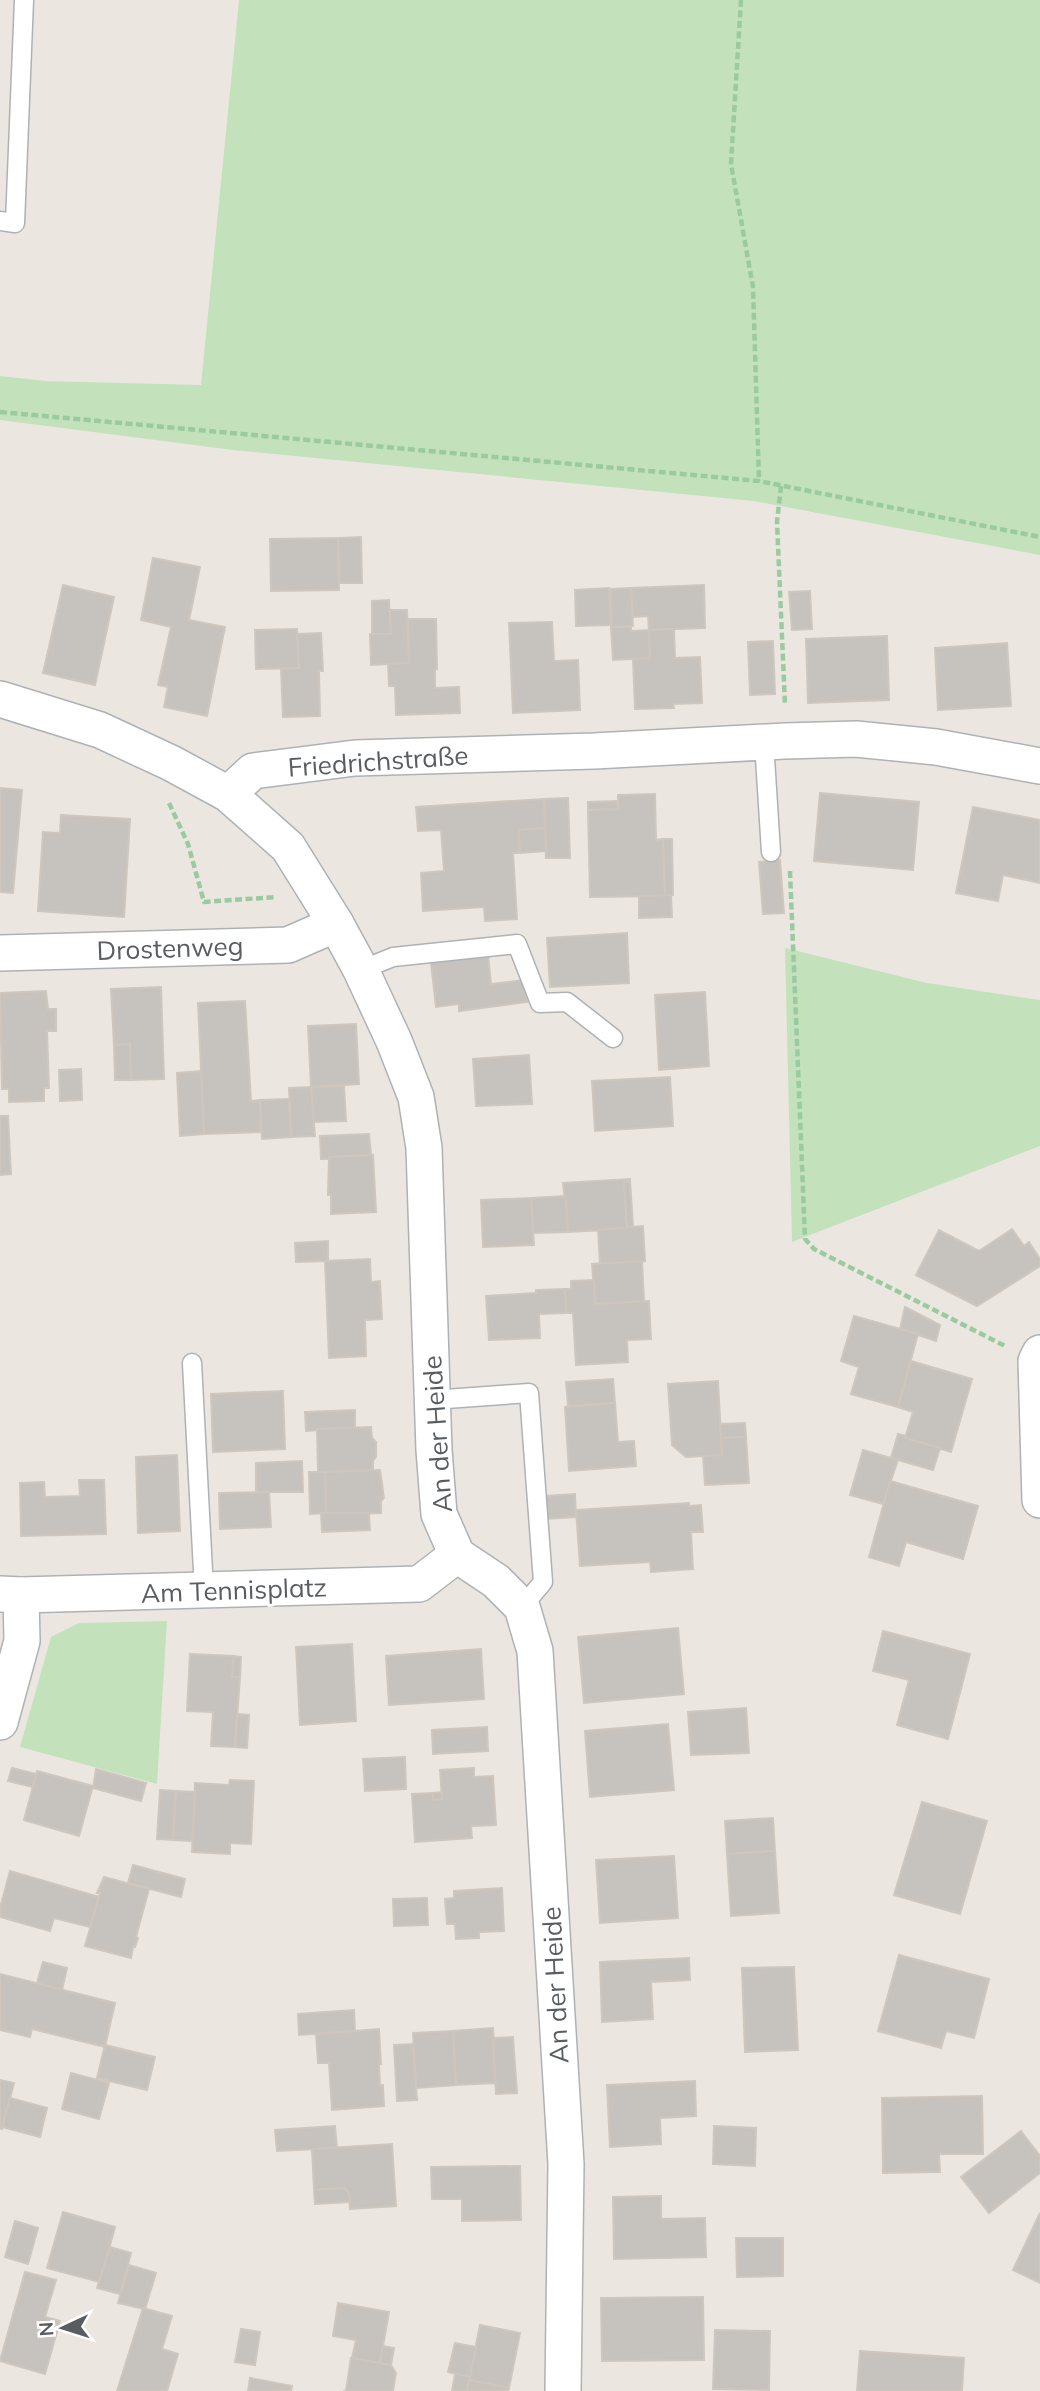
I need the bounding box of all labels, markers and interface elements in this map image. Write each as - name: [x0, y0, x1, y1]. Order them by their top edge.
- street label: Friedrichstraße: [287, 738, 469, 784]
- street label: Drostenweg: [96, 929, 244, 967]
- street label: An der Heide: [415, 1354, 459, 1514]
- street label: Am Tennisplatz: [140, 1570, 328, 1610]
- street label: An der Heide: [534, 1906, 576, 2064]
- north arrow: [28, 2293, 98, 2363]
- text: N: [34, 2321, 59, 2337]

